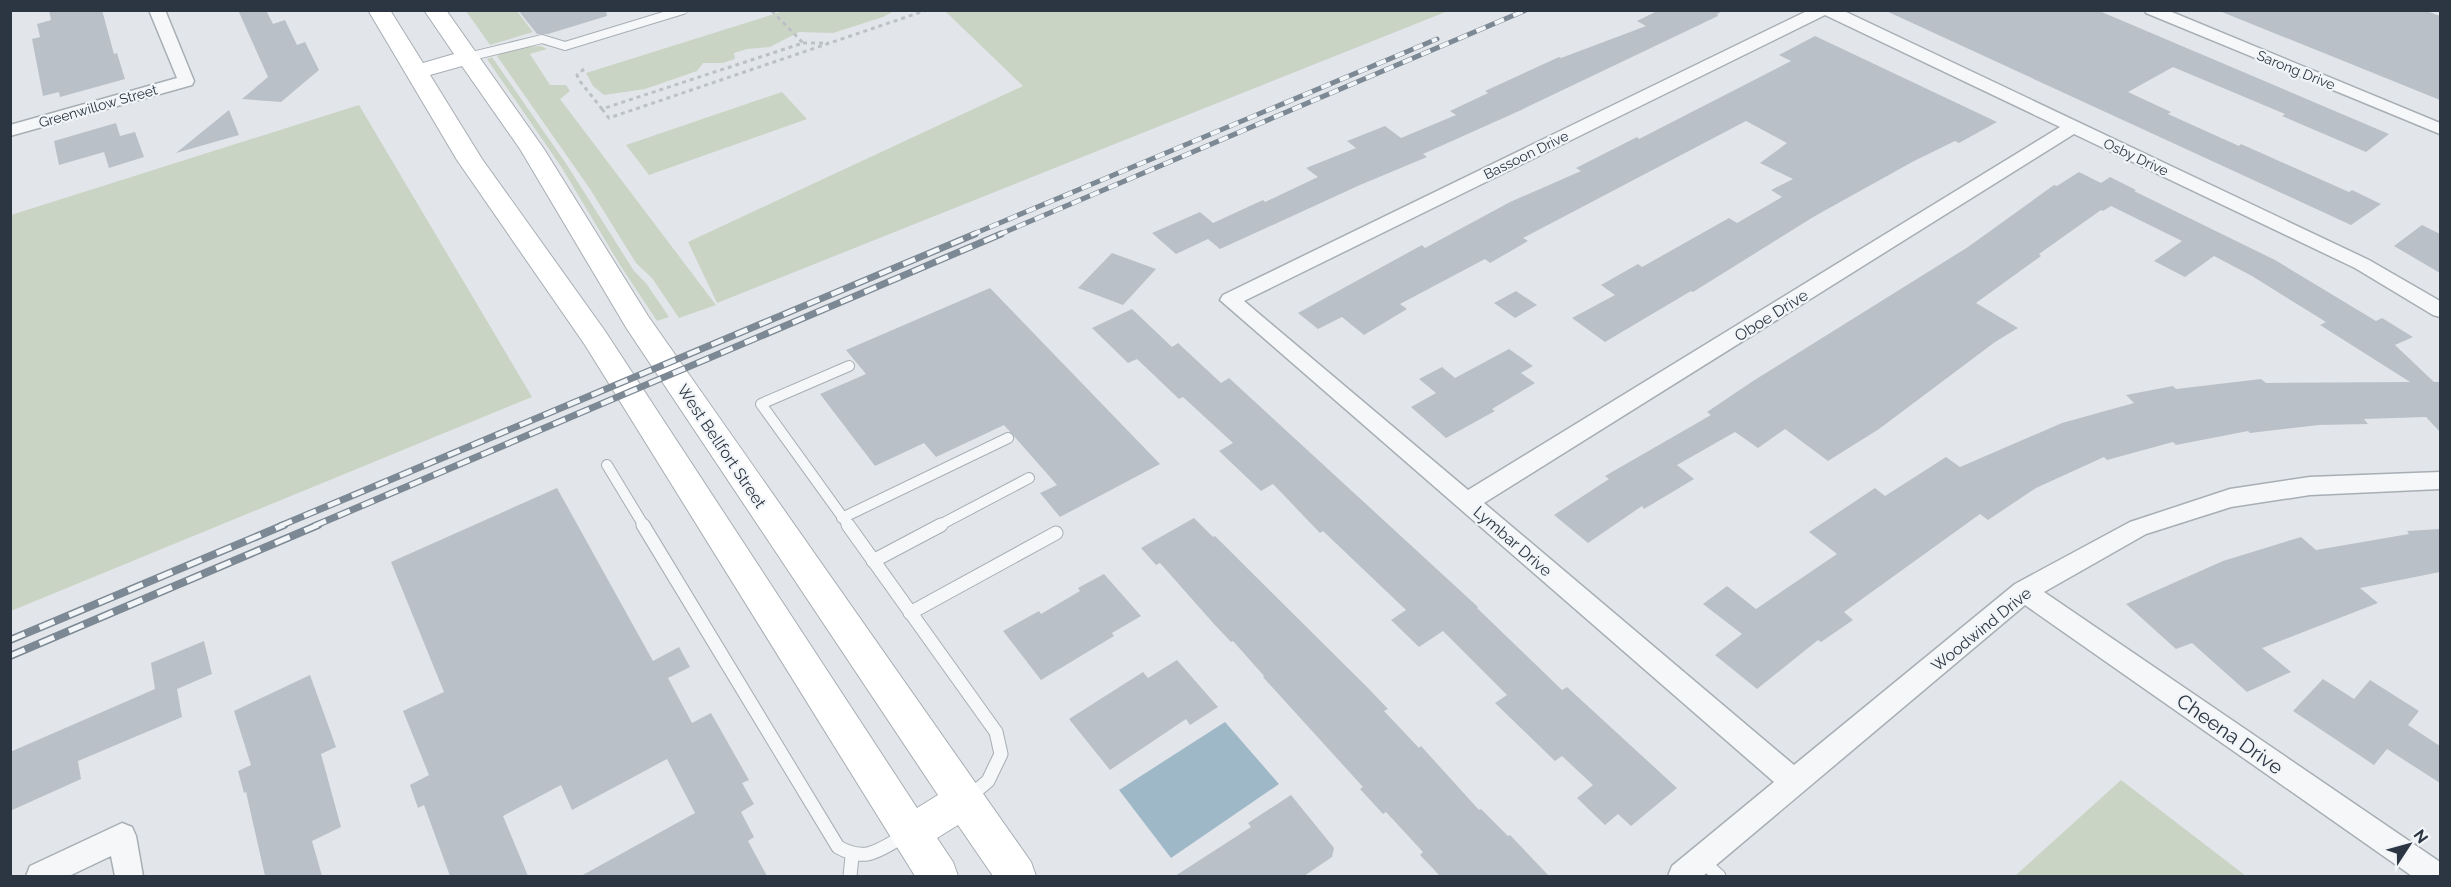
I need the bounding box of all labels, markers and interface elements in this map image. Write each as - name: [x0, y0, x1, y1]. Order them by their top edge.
- street label: Sarong Drive: [2255, 47, 2337, 93]
- street label: Greenwillow Street: [37, 81, 159, 131]
- street label: Bassoon Drive: [1481, 128, 1571, 182]
- street label: Osby Drive: [2101, 135, 2171, 179]
- street label: Oboe Drive: [1731, 285, 1812, 345]
- street label: West Bellfort Street: [673, 381, 770, 512]
- street label: Lymbar Drive: [1470, 502, 1556, 581]
- street label: Woodwind Drive: [1928, 583, 2035, 675]
- street label: Cheena Drive: [2172, 689, 2288, 780]
- north arrow: [2379, 815, 2439, 875]
- text: N: [2409, 826, 2432, 847]

